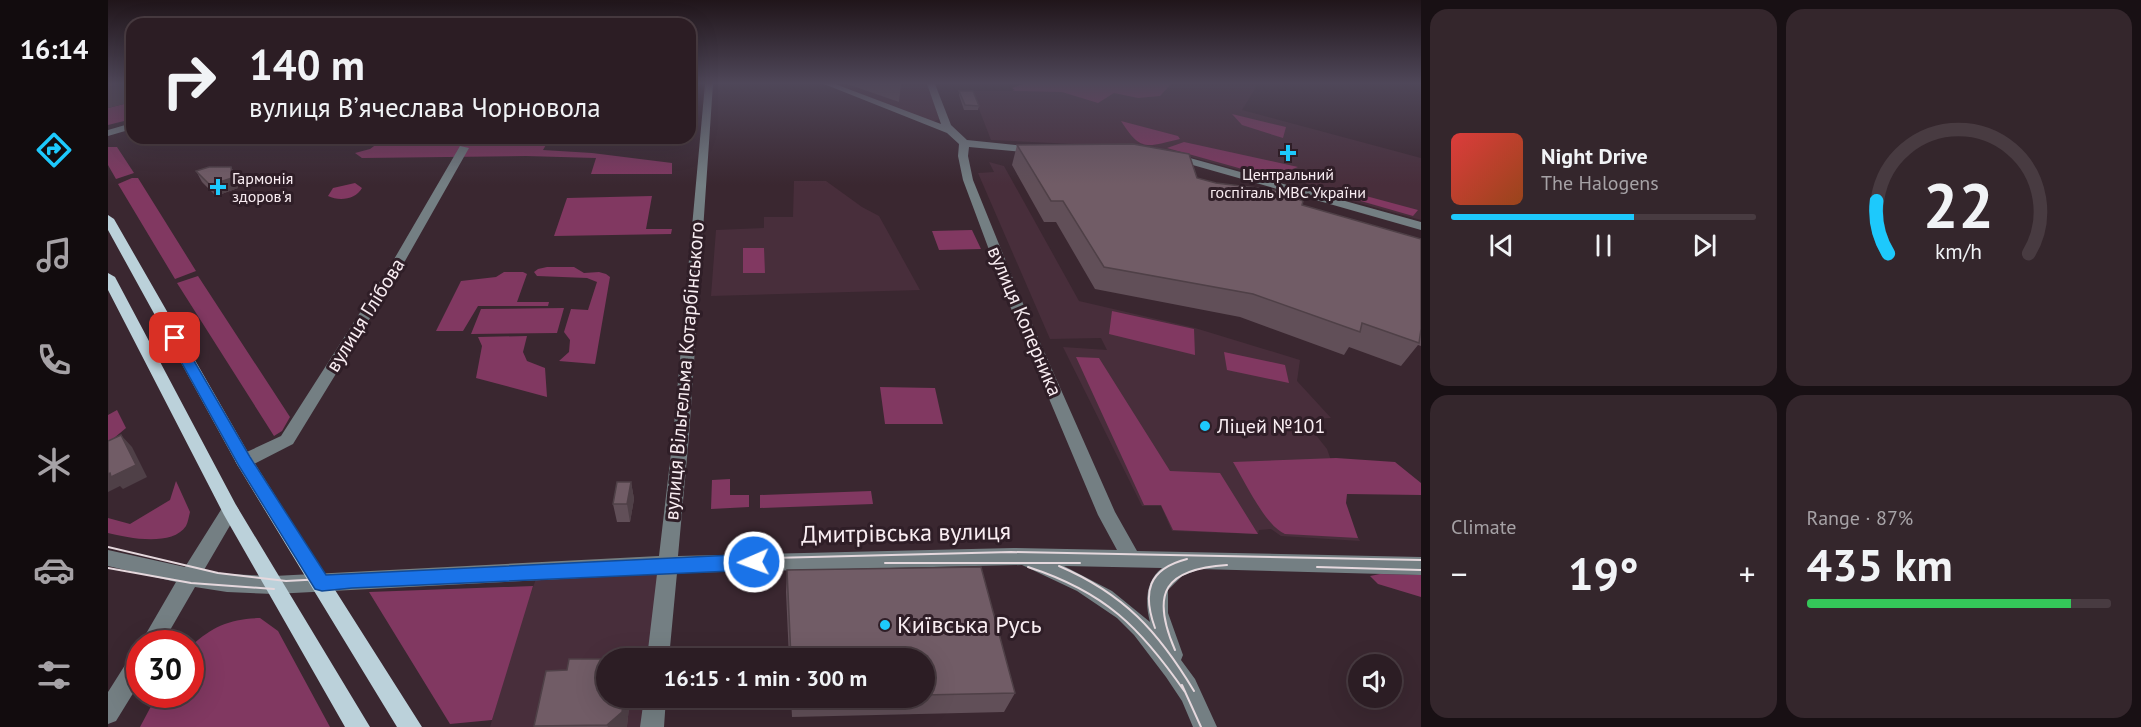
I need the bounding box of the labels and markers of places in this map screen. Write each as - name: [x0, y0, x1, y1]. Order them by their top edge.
- marker: Центральний госпіталь МВС України: [1279, 144, 1297, 162]
- place label: Центральний госпіталь МВС України: [1210, 164, 1366, 202]
- place label: Гармонія здоров'я: [232, 168, 293, 206]
- marker: Гармонія здоров'я: [209, 178, 227, 196]
- pin: [149, 312, 200, 363]
- place label: Ліцей №101: [1216, 413, 1325, 439]
- marker: Ліцей №101: [1198, 419, 1212, 433]
- place label: Київська Русь: [897, 609, 1042, 640]
- marker: Київська Русь: [878, 618, 892, 632]

